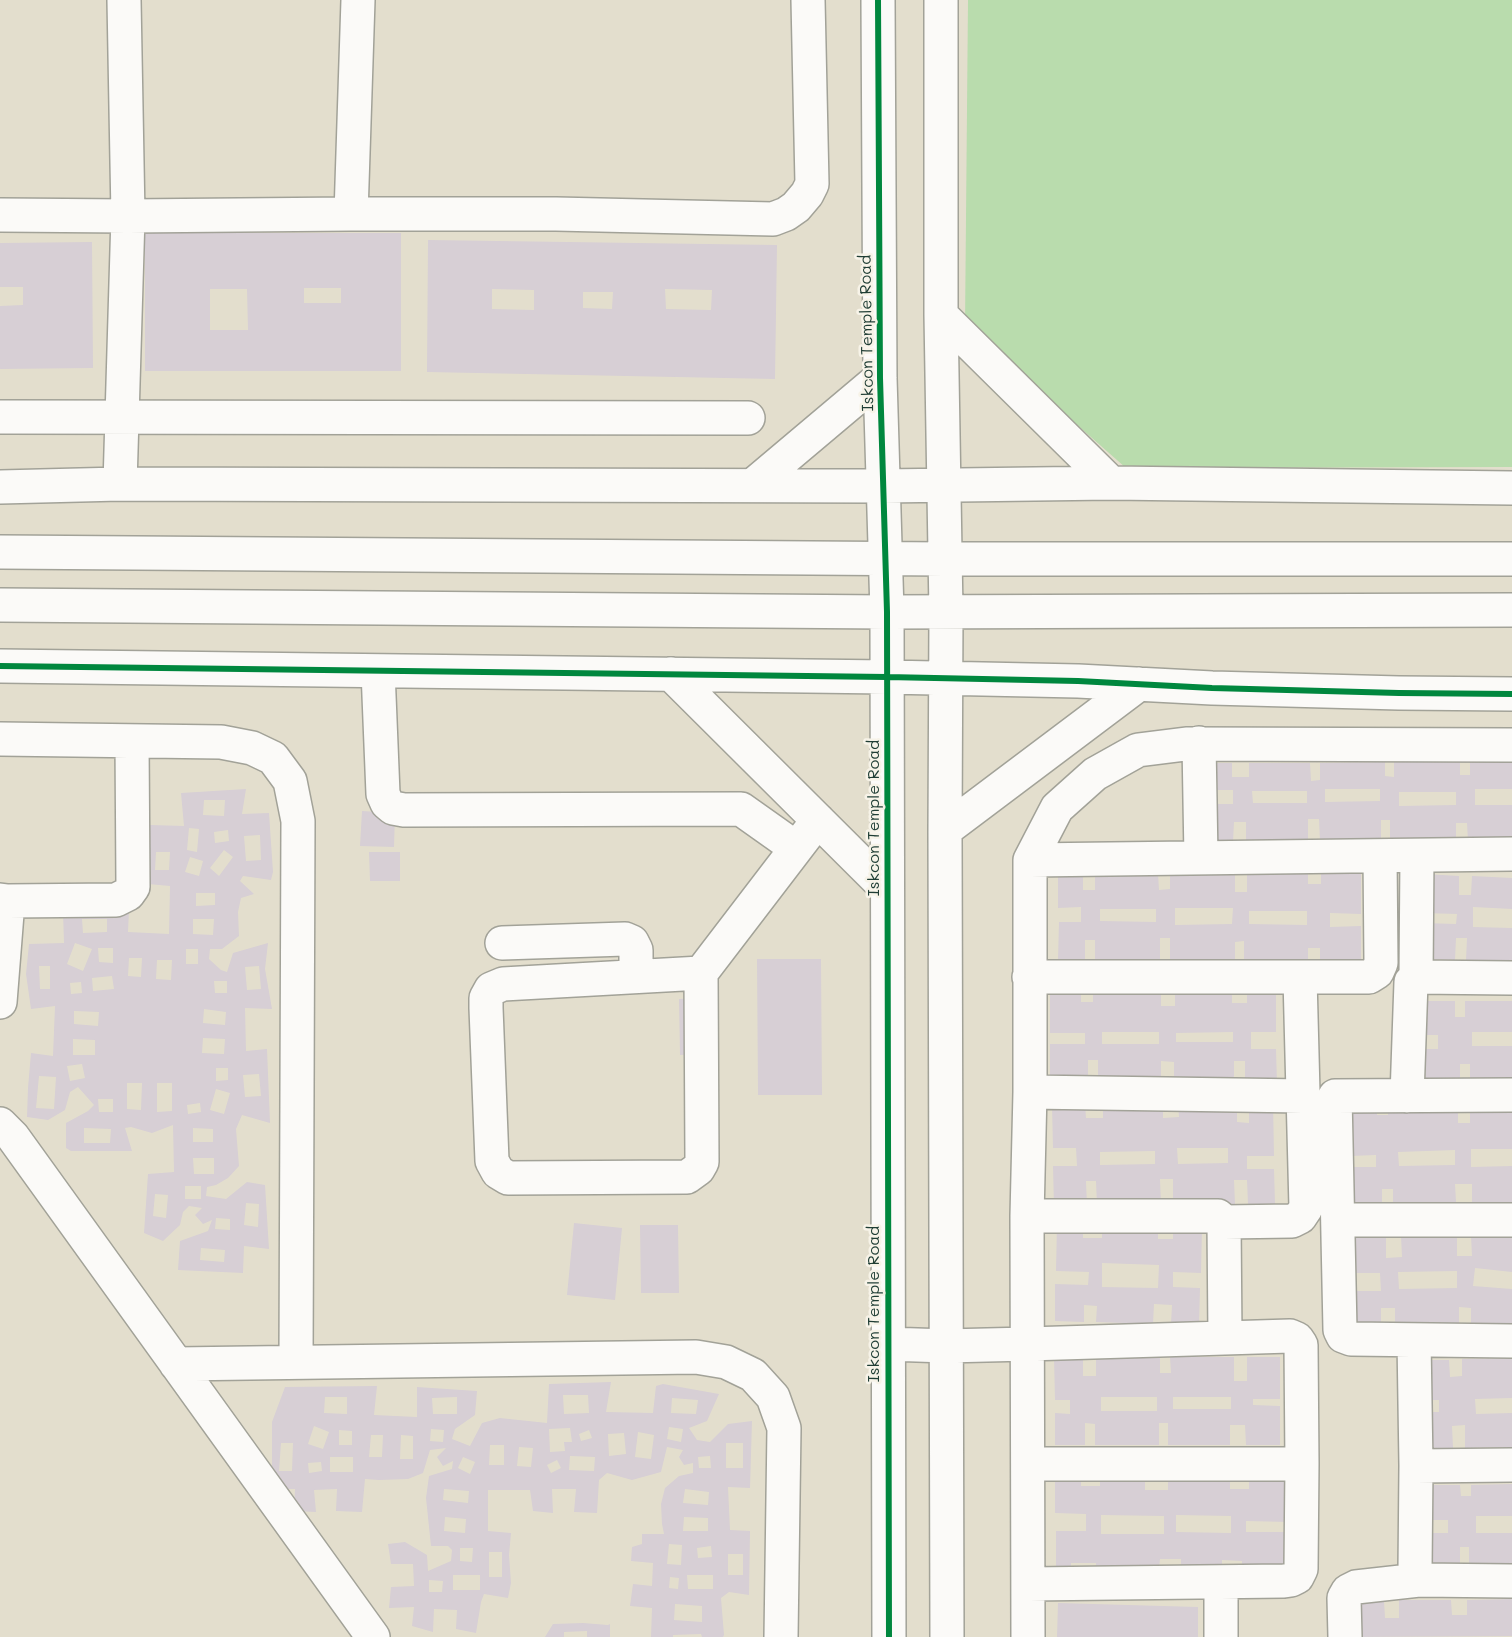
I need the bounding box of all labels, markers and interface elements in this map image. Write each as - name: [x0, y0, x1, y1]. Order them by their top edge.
- street label: Iskcon Temple Road: [856, 255, 878, 411]
- street label: Iskcon Temple Road: [864, 740, 884, 896]
- street label: Iskcon Temple Road: [864, 1226, 884, 1382]

